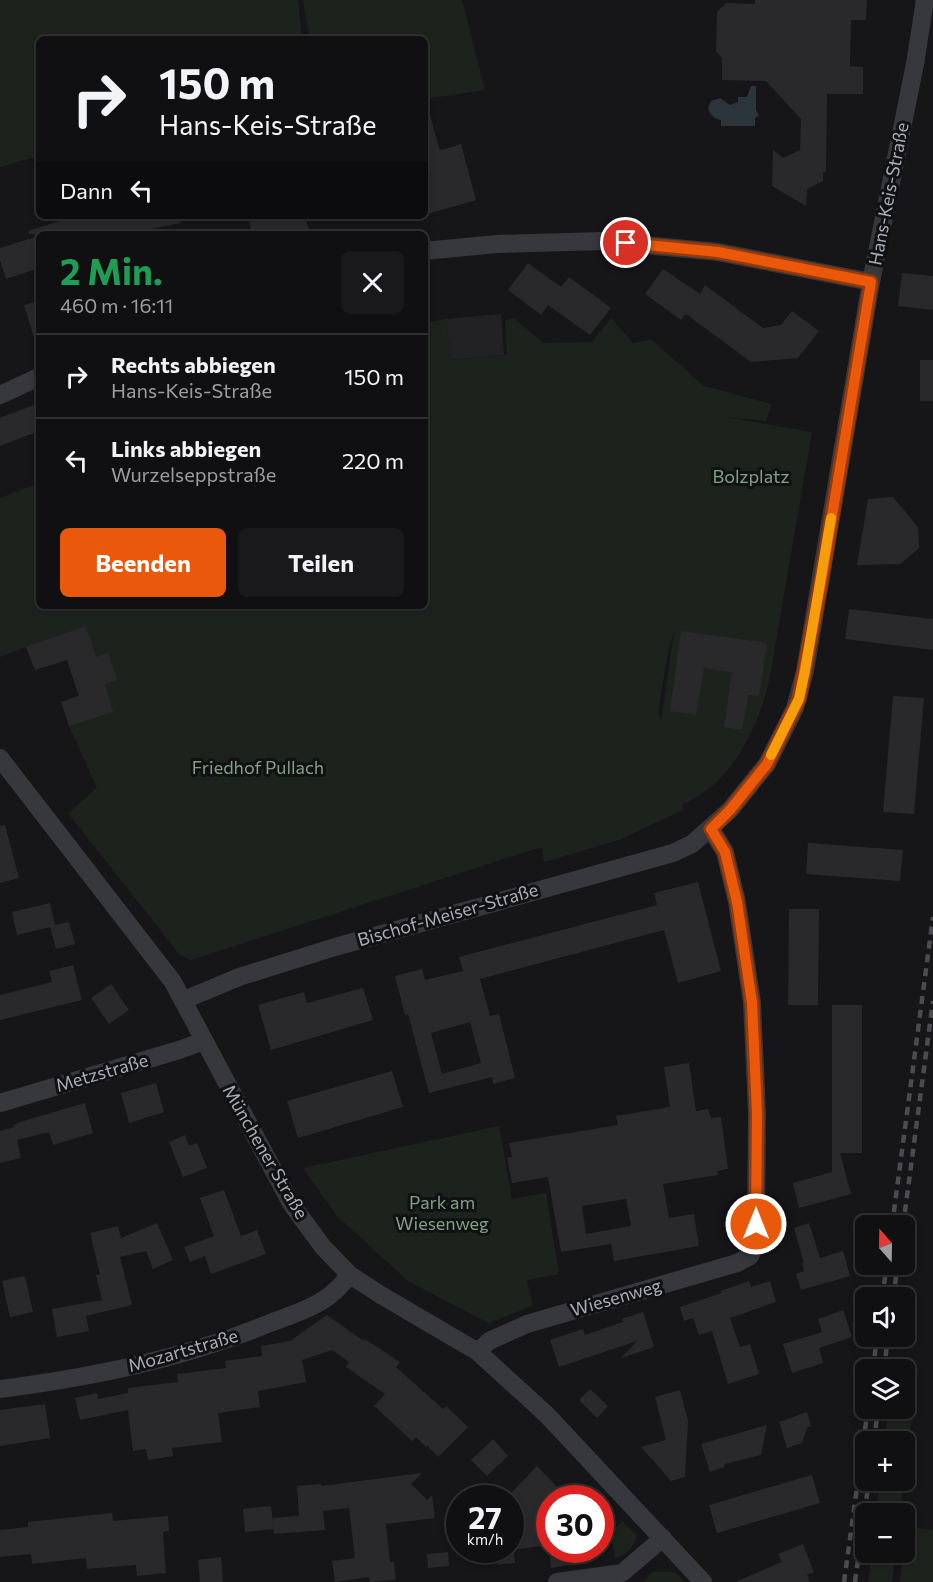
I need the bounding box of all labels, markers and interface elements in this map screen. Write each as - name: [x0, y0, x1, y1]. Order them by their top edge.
- text: 150 m: [159, 56, 275, 108]
- icon: right: [60, 60, 138, 138]
- text: Hans-Keis-Straße: [159, 108, 376, 141]
- street label: Hans-Keis-Straße: [863, 121, 913, 267]
- icon: left: [125, 174, 158, 207]
- text: Dann: [60, 177, 113, 204]
- pin: [600, 217, 651, 268]
- icon: arrive: [609, 226, 642, 259]
- text: 2 Min.: [60, 248, 162, 292]
- button: close: [341, 251, 404, 314]
- text: 460 m · 16:11: [60, 293, 173, 317]
- text: Rechts abbiegen: [111, 351, 276, 378]
- icon: right: [60, 360, 93, 393]
- text: 150 m: [344, 363, 404, 390]
- text: Hans-Keis-Straße: [111, 378, 272, 402]
- text: Links abbiegen: [111, 435, 261, 462]
- icon: left: [60, 444, 93, 477]
- text: 220 m: [342, 447, 404, 474]
- text: Wurzelseppstraße: [111, 462, 276, 486]
- park label: Bolzplatz: [713, 465, 789, 487]
- button: Beenden: [60, 528, 226, 597]
- button: Teilen: [238, 528, 404, 597]
- park label: Friedhof Pullach: [192, 756, 324, 778]
- street label: Bischof-Meiser-Straße: [355, 878, 541, 950]
- street label: Metzstraße: [53, 1048, 151, 1096]
- street label: Münchener Straße: [219, 1080, 313, 1223]
- park label: Park am Wiesenweg: [395, 1191, 489, 1234]
- position arrow: [724, 1192, 788, 1256]
- north arrow: [855, 1215, 915, 1275]
- map controls: [855, 1215, 915, 1563]
- street label: Wiesenweg: [568, 1273, 664, 1321]
- button: sound: [855, 1287, 915, 1347]
- street label: Mozartstraße: [125, 1324, 240, 1376]
- button: layers: [855, 1359, 915, 1419]
- button: +: [855, 1431, 915, 1491]
- speed limit sign: 30: [536, 1485, 614, 1563]
- text: 27: [468, 1498, 502, 1535]
- button: −: [855, 1503, 915, 1563]
- text: km/h: [467, 1530, 503, 1548]

